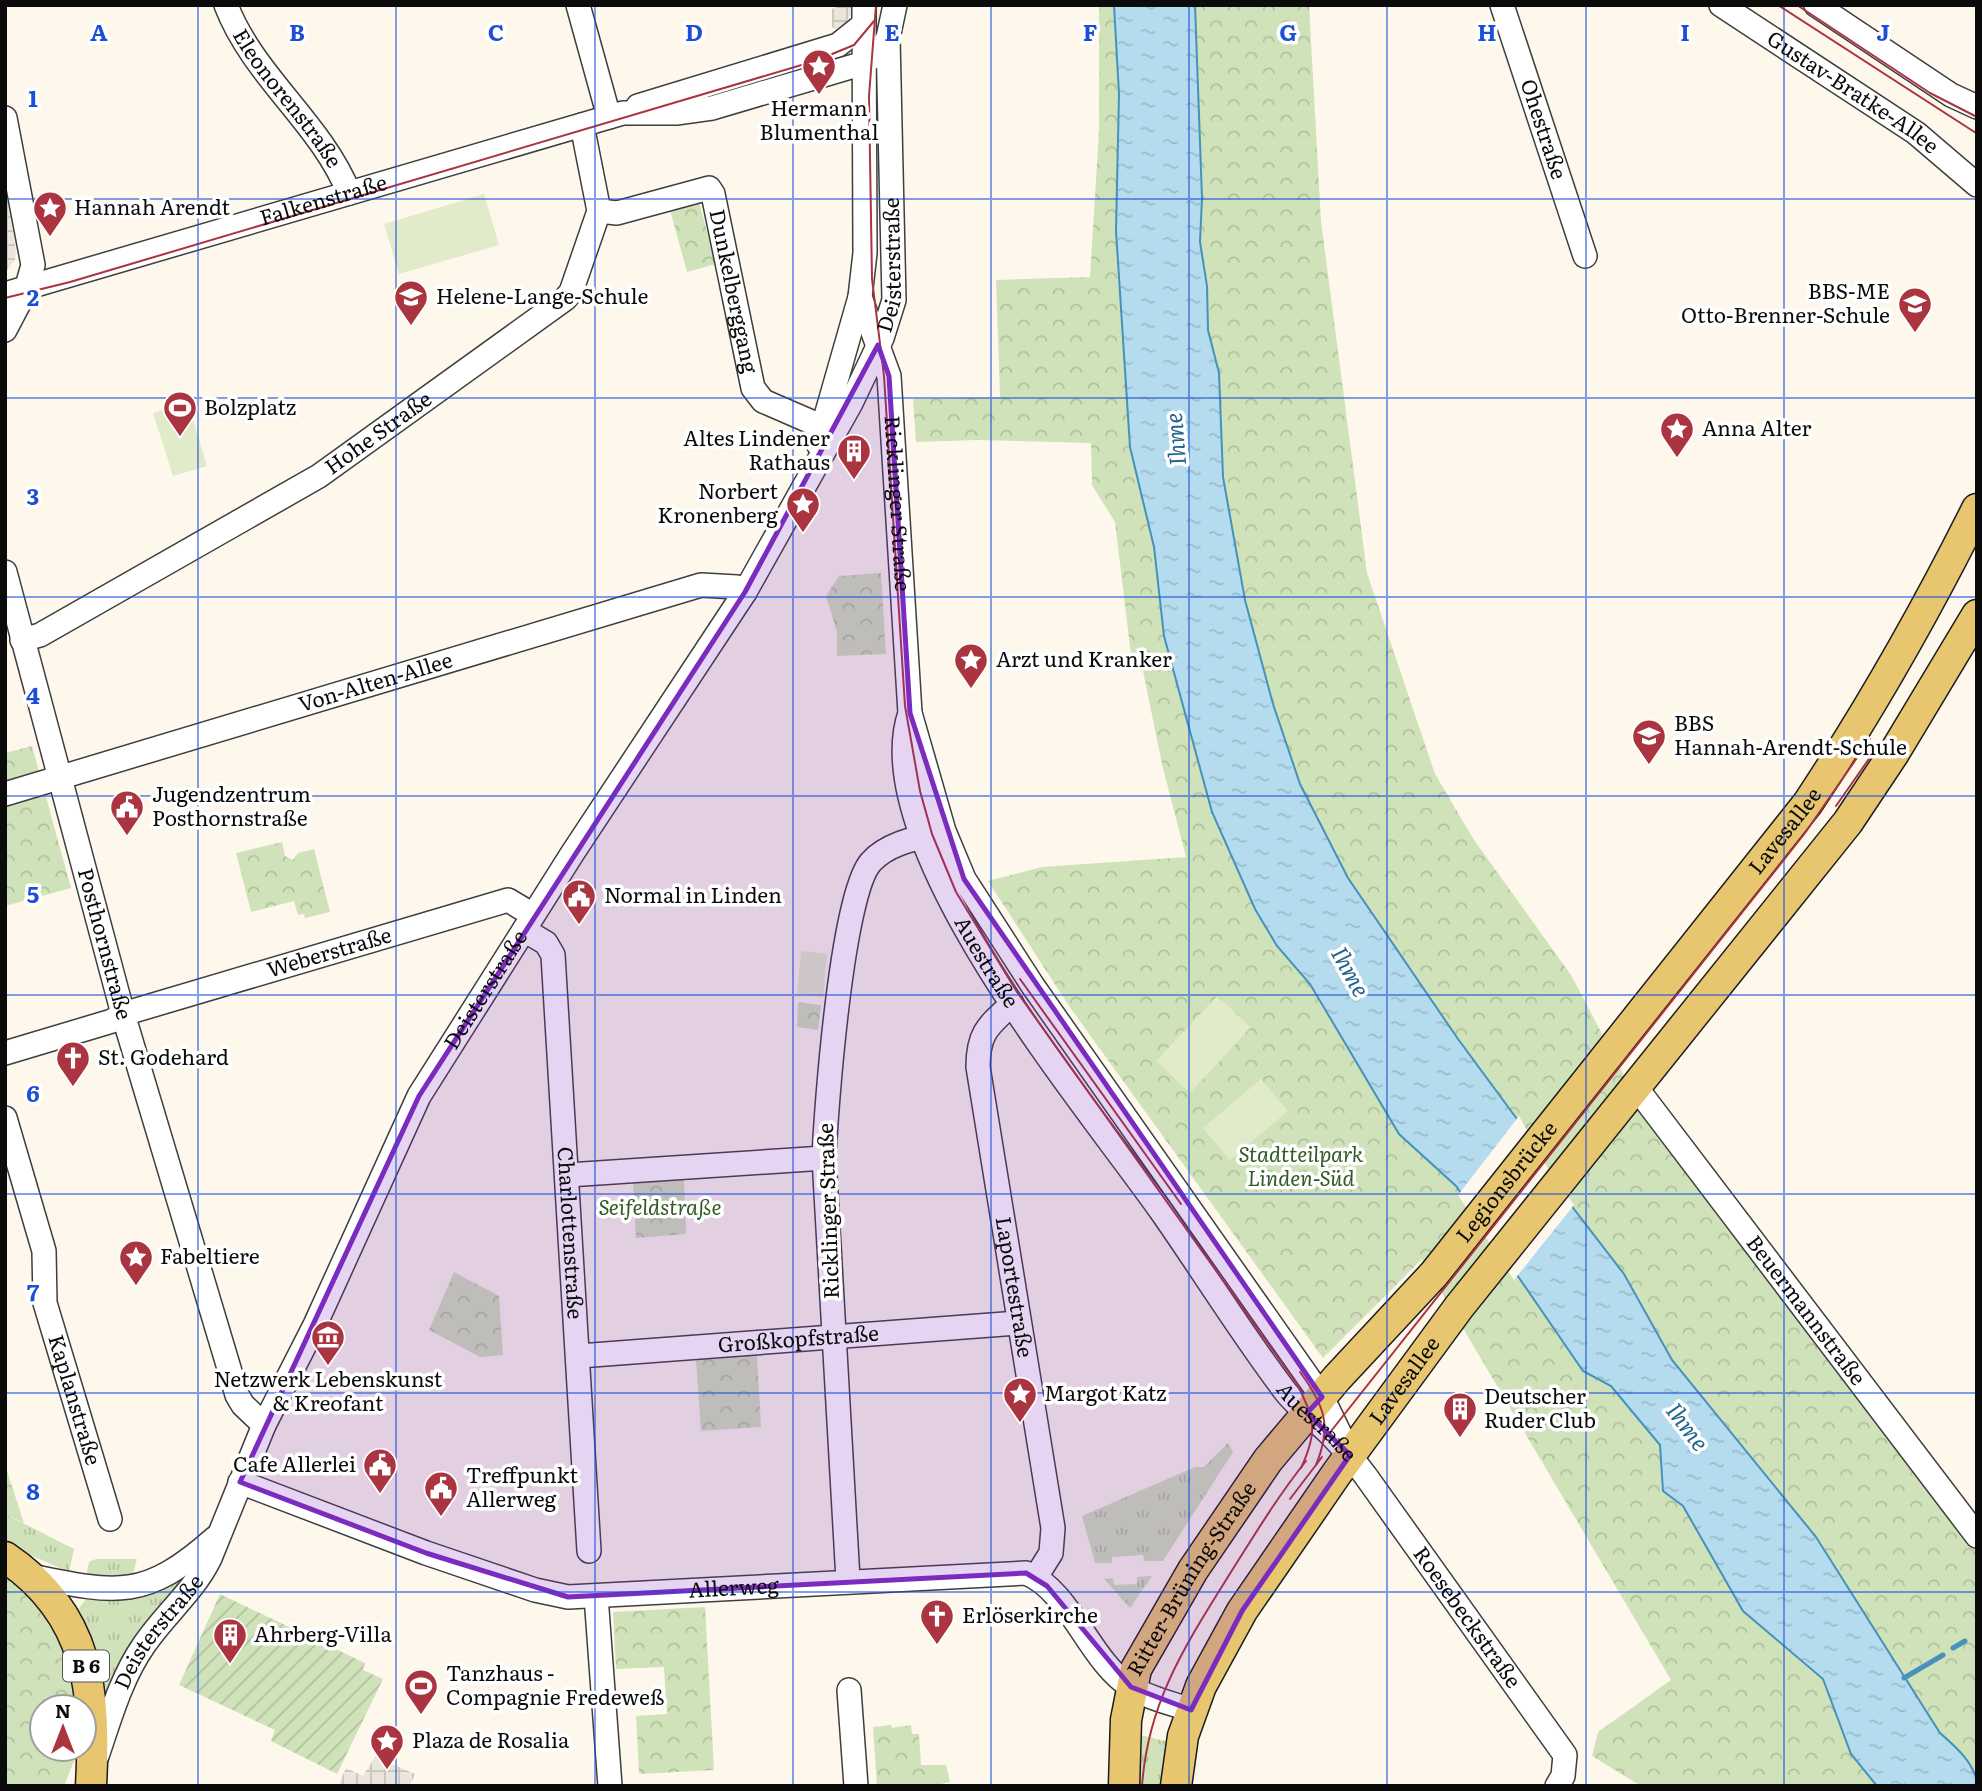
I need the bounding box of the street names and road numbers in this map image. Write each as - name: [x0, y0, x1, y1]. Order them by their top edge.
- street label: Gustav-Bratke-Allee: [1762, 21, 1947, 159]
- street label: Eleonorenstraße: [227, 22, 351, 173]
- street label: Ohestraße: [1514, 74, 1577, 183]
- street label: Falkenstraße: [256, 165, 390, 232]
- street label: Deisterstraße: [867, 197, 907, 336]
- street label: Dunkelberggang: [703, 206, 768, 376]
- street label: Hohe Straße: [317, 382, 437, 480]
- street label: Ricklinger Straße: [878, 415, 920, 592]
- street label: Von-Alten-Allee: [294, 643, 456, 718]
- street label: Lavesallee: [1739, 780, 1827, 880]
- street label: Posthornstraße: [72, 864, 142, 1023]
- street label: Auestraße: [948, 910, 1028, 1013]
- street label: Weberstraße: [263, 917, 395, 984]
- street label: Deisterstraße: [434, 923, 533, 1055]
- street label: Legionsbrücke: [1447, 1113, 1563, 1248]
- street label: Ricklinger Straße: [808, 1122, 845, 1300]
- street label: Charlottenstraße: [552, 1146, 593, 1320]
- street label: Laportestraße: [990, 1214, 1043, 1360]
- street label: Beuermannstraße: [1740, 1227, 1875, 1391]
- street label: Großkopfstraße: [717, 1316, 880, 1359]
- street label: Lavesallee: [1360, 1329, 1446, 1430]
- street label: Kaplanstraße: [42, 1330, 111, 1469]
- street label: Auestraße: [1271, 1375, 1366, 1467]
- street label: Ritter-Brüning-Straße: [1117, 1474, 1262, 1681]
- street label: Roesebeckstraße: [1407, 1539, 1530, 1693]
- street label: Deisterstraße: [104, 1567, 209, 1693]
- street label: Allerweg: [688, 1568, 780, 1604]
- road number: B 6: [63, 1650, 109, 1682]

